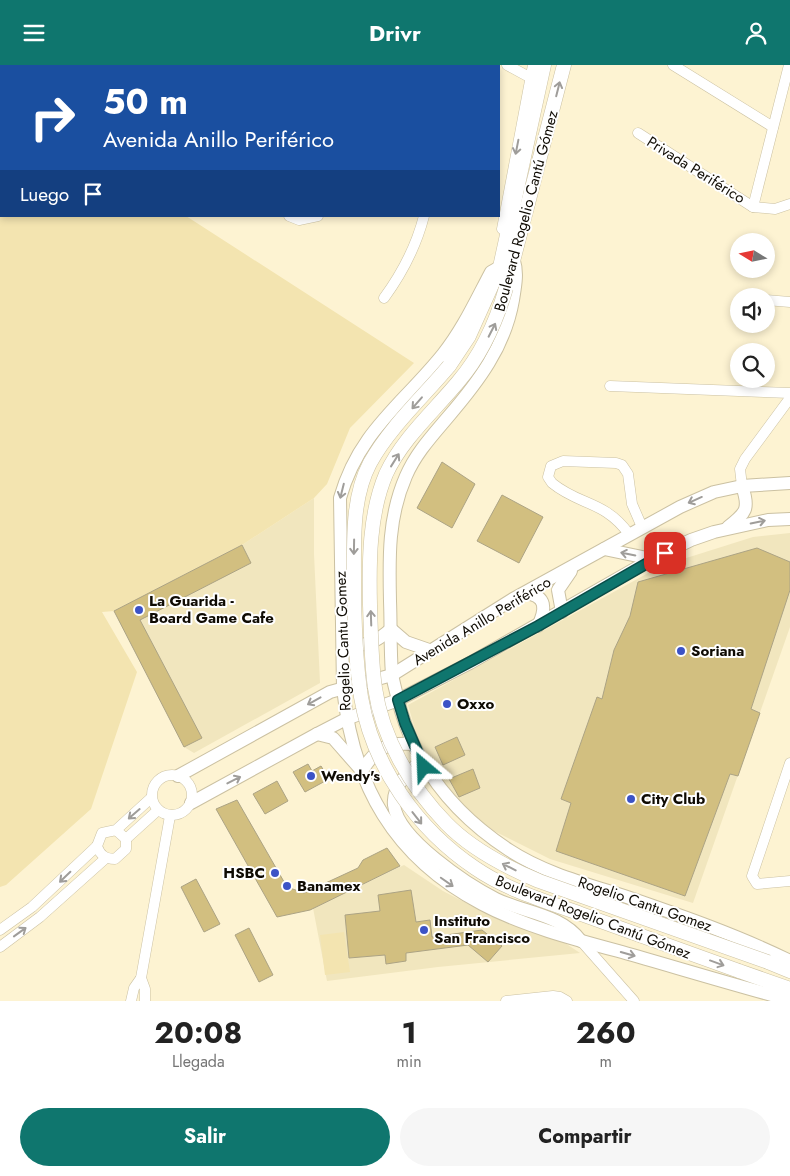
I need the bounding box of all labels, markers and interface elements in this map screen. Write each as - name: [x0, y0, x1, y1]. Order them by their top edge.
- text: Drivr: [369, 17, 421, 49]
- icon: menu: [20, 19, 48, 47]
- icon: person: [742, 19, 770, 47]
- text: 50 m: [103, 77, 188, 127]
- one-way arrow: [554, 81, 563, 97]
- icon: right: [20, 85, 85, 150]
- street label: Boulevard Rogelio Cantú Gómez: [489, 108, 564, 314]
- text: Avenida Anillo Periférico: [103, 123, 334, 155]
- street label: Privada Periférico: [643, 131, 749, 209]
- one-way arrow: [512, 139, 522, 155]
- icon: arrive: [79, 180, 107, 208]
- text: Luego: [20, 181, 69, 208]
- north arrow: [730, 233, 775, 277]
- map controls: [730, 233, 775, 388]
- button: sound: [730, 288, 775, 333]
- one-way arrow: [488, 323, 497, 338]
- button: search: [730, 343, 775, 388]
- one-way arrow: [412, 397, 423, 410]
- one-way arrow: [390, 453, 400, 467]
- one-way arrow: [337, 483, 347, 499]
- one-way arrow: [688, 496, 703, 506]
- one-way arrow: [750, 517, 766, 526]
- pin: [644, 532, 686, 574]
- one-way arrow: [349, 538, 359, 554]
- icon: arrive: [651, 539, 679, 567]
- one-way arrow: [621, 548, 637, 558]
- street label: Rogelio Cantu Gomez: [330, 570, 356, 711]
- street label: Avenida Anillo Periférico: [409, 571, 555, 671]
- place label: La Guarida - Board Game Cafe: [149, 590, 274, 629]
- marker: La Guarida - Board Game Cafe: [133, 604, 145, 616]
- one-way arrow: [366, 610, 376, 626]
- place label: Soriana: [691, 640, 744, 662]
- marker: Soriana: [675, 645, 687, 657]
- place label: Oxxo: [457, 693, 495, 715]
- one-way arrow: [308, 697, 322, 707]
- marker: Oxxo: [441, 698, 453, 710]
- position arrow: [397, 740, 449, 792]
- place label: Wendy's: [321, 765, 380, 787]
- marker: Wendy's: [305, 770, 317, 782]
- one-way arrow: [226, 775, 241, 784]
- place label: City Club: [641, 788, 705, 810]
- marker: City Club: [625, 793, 637, 805]
- one-way arrow: [127, 808, 140, 820]
- one-way arrow: [412, 811, 423, 824]
- place label: HSBC: [223, 862, 265, 884]
- one-way arrow: [502, 862, 517, 871]
- marker: HSBC: [269, 867, 281, 879]
- street label: Boulevard Rogelio Cantú Gómez: [492, 870, 694, 964]
- one-way arrow: [58, 871, 71, 883]
- street label: Rogelio Cantu Gomez: [575, 871, 715, 937]
- place label: Banamex: [297, 875, 360, 897]
- one-way arrow: [439, 877, 453, 887]
- marker: Banamex: [281, 880, 293, 892]
- place label: Instituto San Francisco: [434, 910, 530, 949]
- marker: Instituto San Francisco: [418, 924, 430, 936]
- one-way arrow: [13, 927, 27, 937]
- one-way arrow: [619, 950, 635, 959]
- one-way arrow: [709, 959, 724, 968]
- text: 20:08: [154, 1011, 242, 1054]
- text: 1: [401, 1011, 417, 1054]
- text: 260: [576, 1011, 636, 1054]
- text: Llegada: [172, 1050, 225, 1073]
- text: min: [397, 1050, 422, 1073]
- text: m: [600, 1050, 612, 1073]
- button: Salir: [20, 1108, 390, 1166]
- button: Compartir: [400, 1108, 770, 1166]

